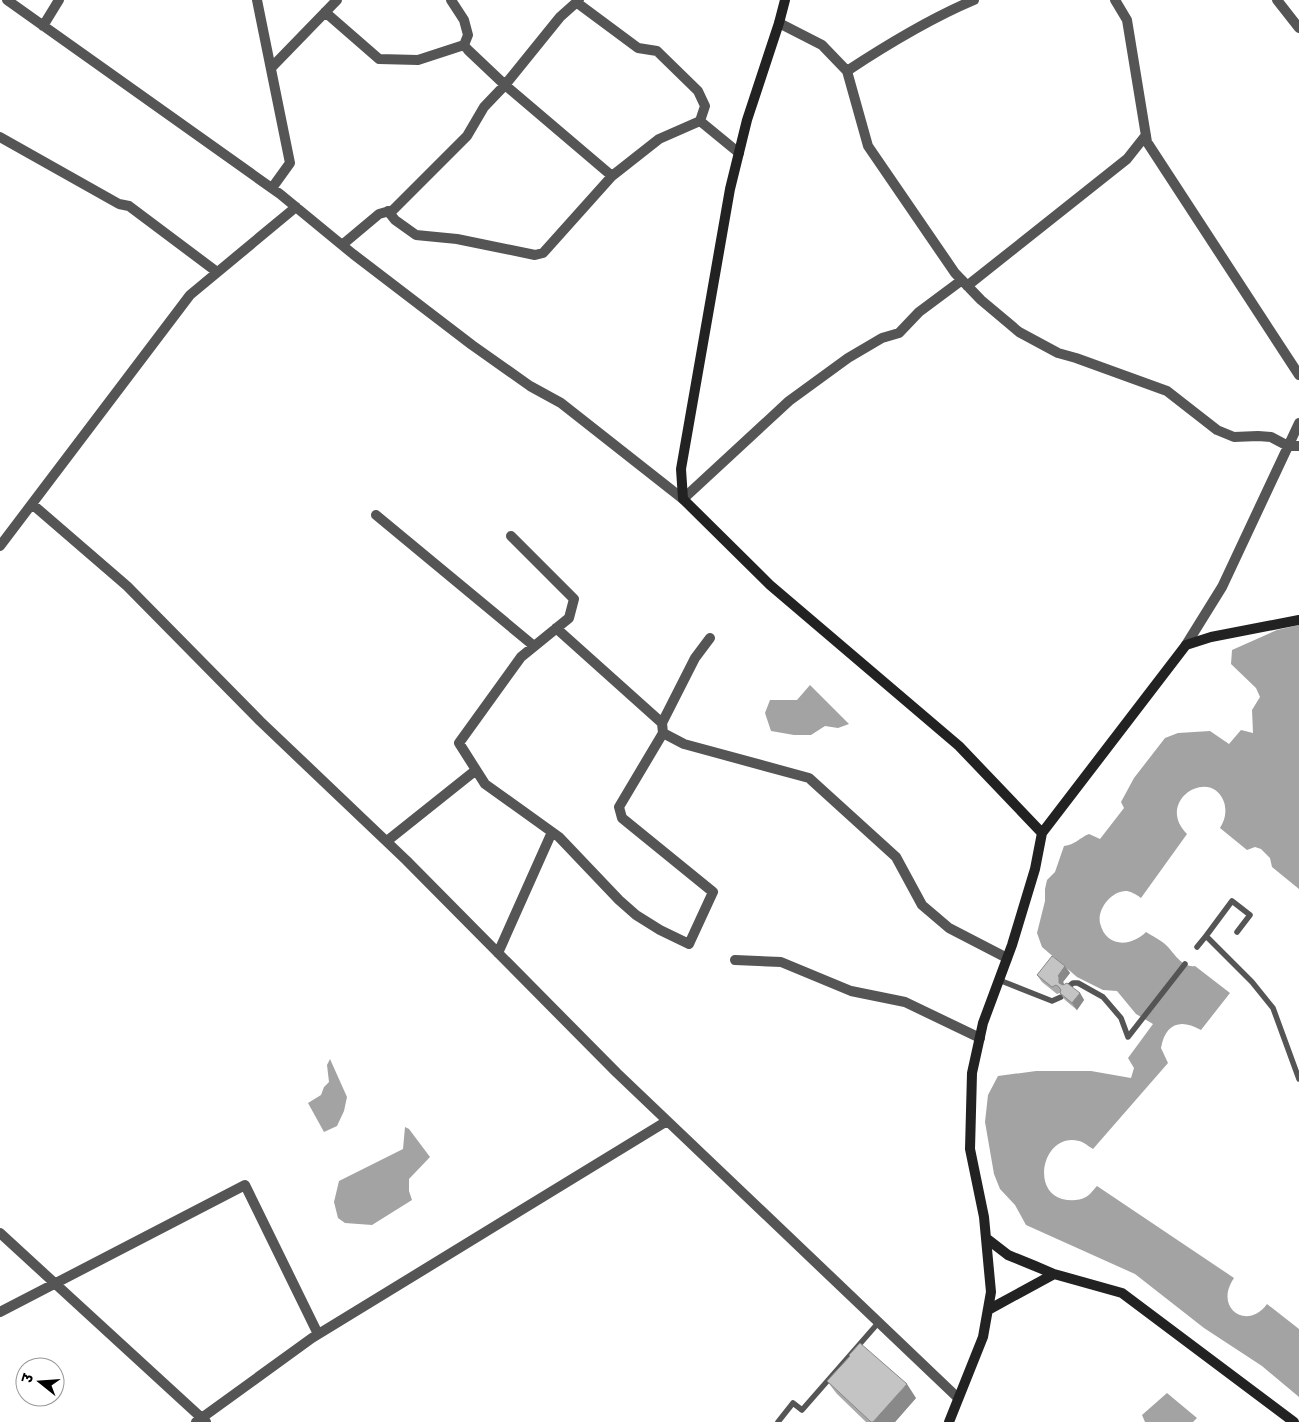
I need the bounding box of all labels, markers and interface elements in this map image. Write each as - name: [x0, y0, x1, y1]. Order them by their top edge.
- north arrow: [15, 1357, 65, 1407]
- text: उ: [17, 1370, 39, 1386]

